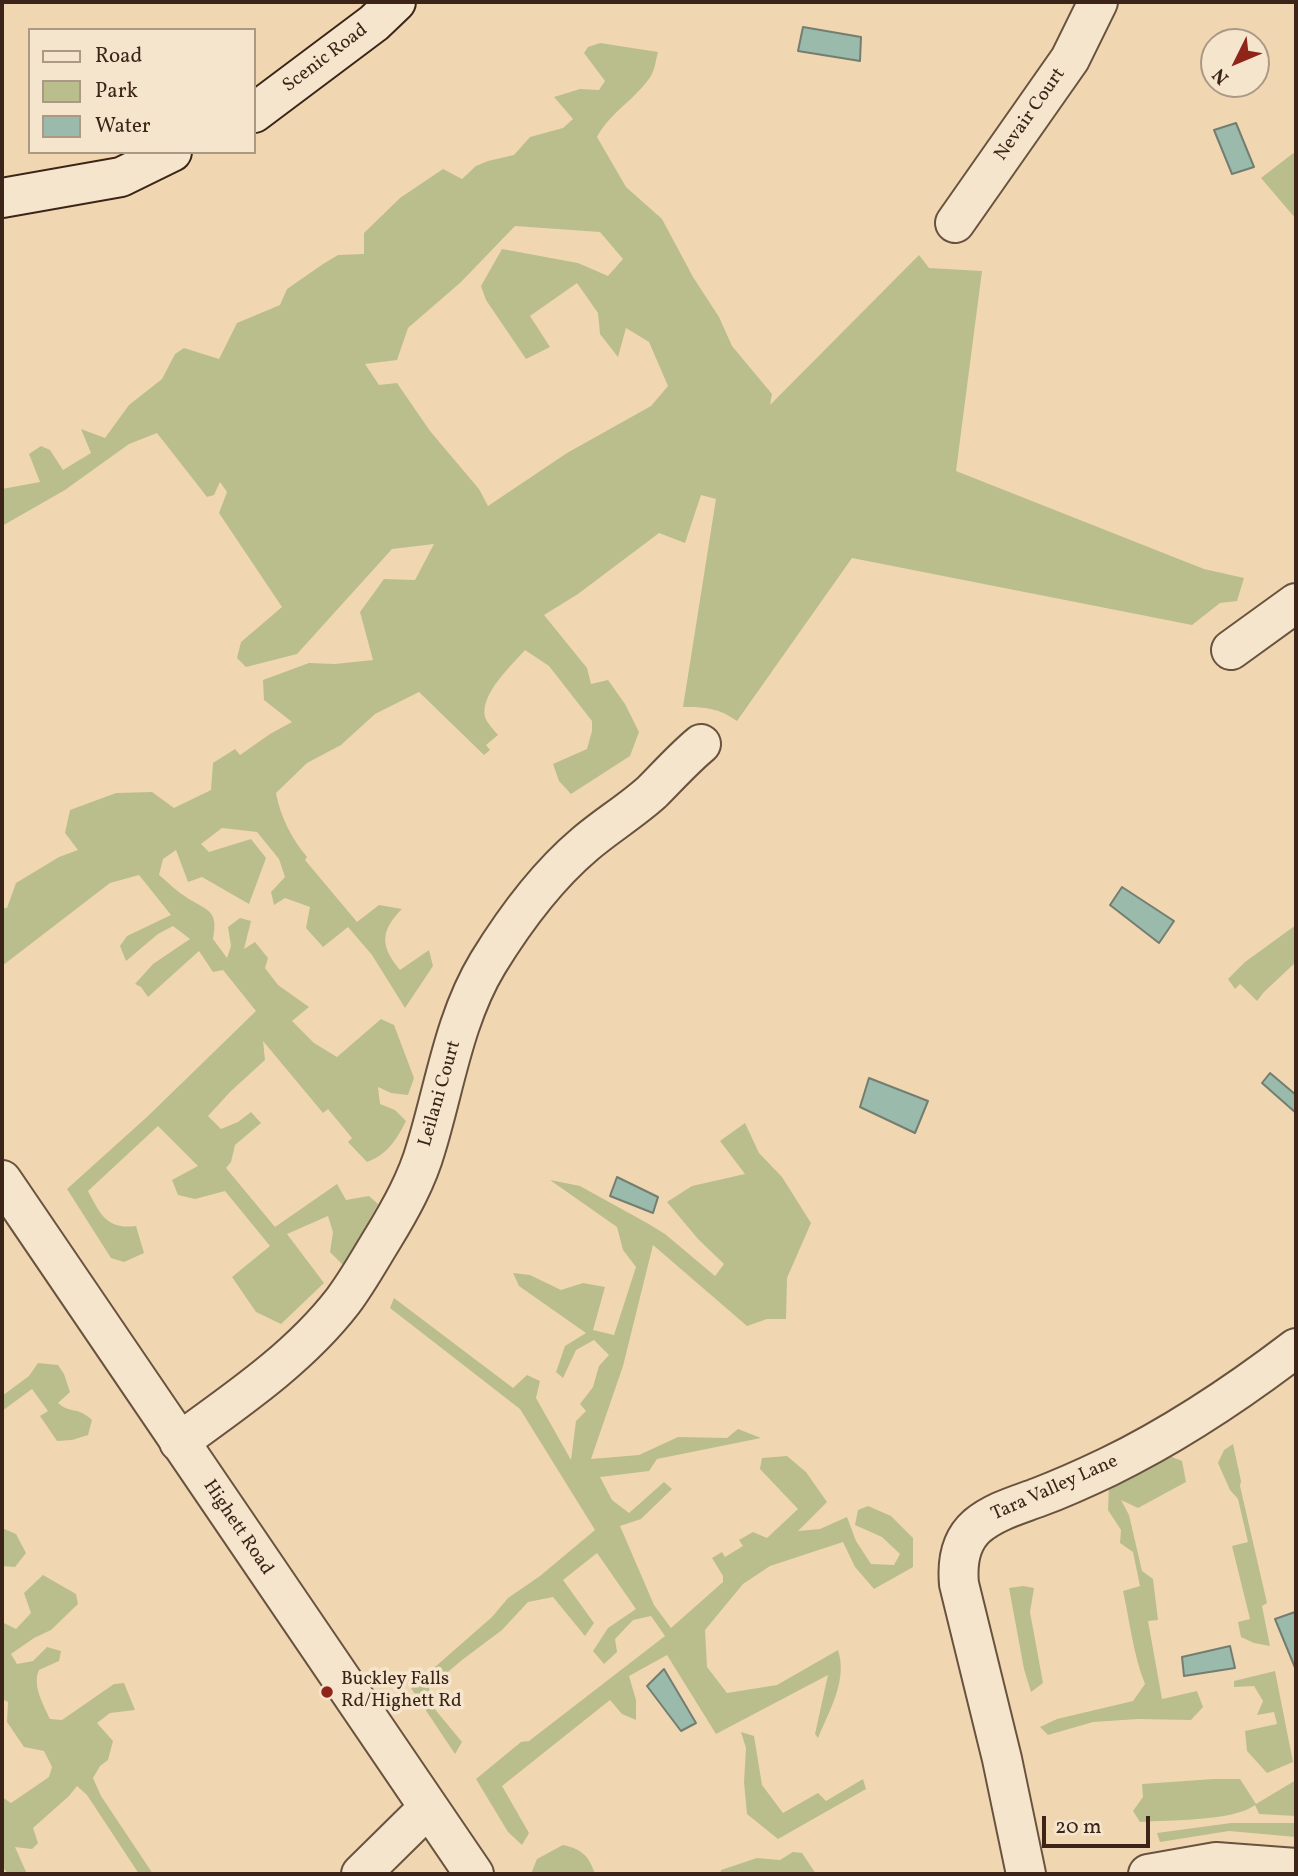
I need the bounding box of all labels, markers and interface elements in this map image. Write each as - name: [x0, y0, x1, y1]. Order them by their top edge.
- street label: Scenic Road: [279, 20, 373, 98]
- legend: [28, 28, 256, 154]
- north arrow: [1200, 28, 1270, 98]
- text: Road: [95, 42, 142, 71]
- text: N: [1207, 62, 1235, 90]
- street label: Nevair Court: [991, 64, 1071, 166]
- text: Park: [95, 77, 138, 106]
- text: Water: [95, 112, 151, 141]
- street label: Leilani Court: [415, 1038, 467, 1150]
- street label: Tara Valley Lane: [988, 1451, 1122, 1527]
- street label: Highett Road: [197, 1476, 277, 1580]
- place label: Buckley Falls Rd/Highett Rd: [341, 1670, 462, 1714]
- marker: Buckley Falls Rd/Highett Rd: [319, 1684, 335, 1700]
- scale bar: [1046, 1802, 1154, 1846]
- text: 20 m: [1055, 1813, 1101, 1842]

